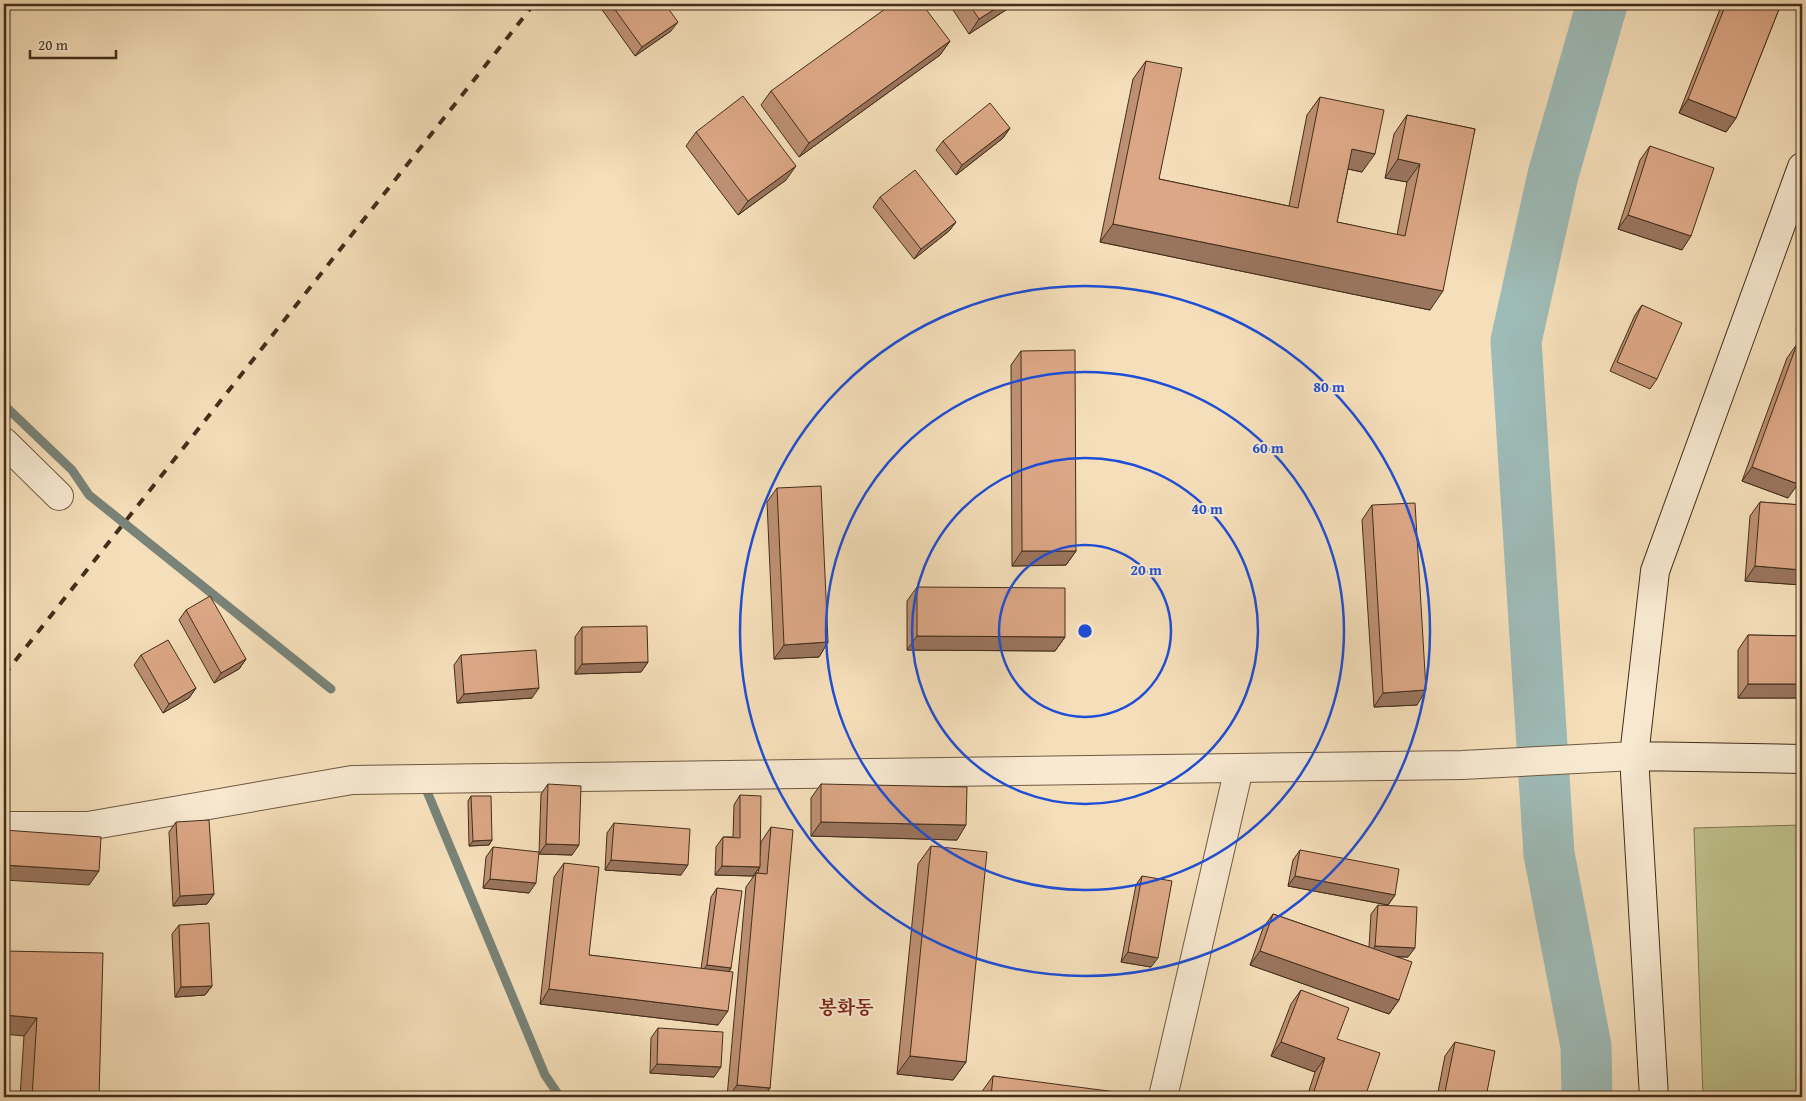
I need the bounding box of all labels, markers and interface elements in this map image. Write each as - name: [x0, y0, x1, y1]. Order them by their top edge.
- scale bar: [30, 28, 116, 60]
- text: 20 m: [38, 34, 69, 55]
- text: 80 m: [1313, 376, 1345, 397]
- text: 60 m: [1252, 437, 1284, 458]
- text: 40 m: [1191, 498, 1223, 519]
- text: 20 m: [1130, 559, 1162, 580]
- centre of rings: [1076, 622, 1094, 640]
- district label: 봉화동: [818, 993, 874, 1021]

